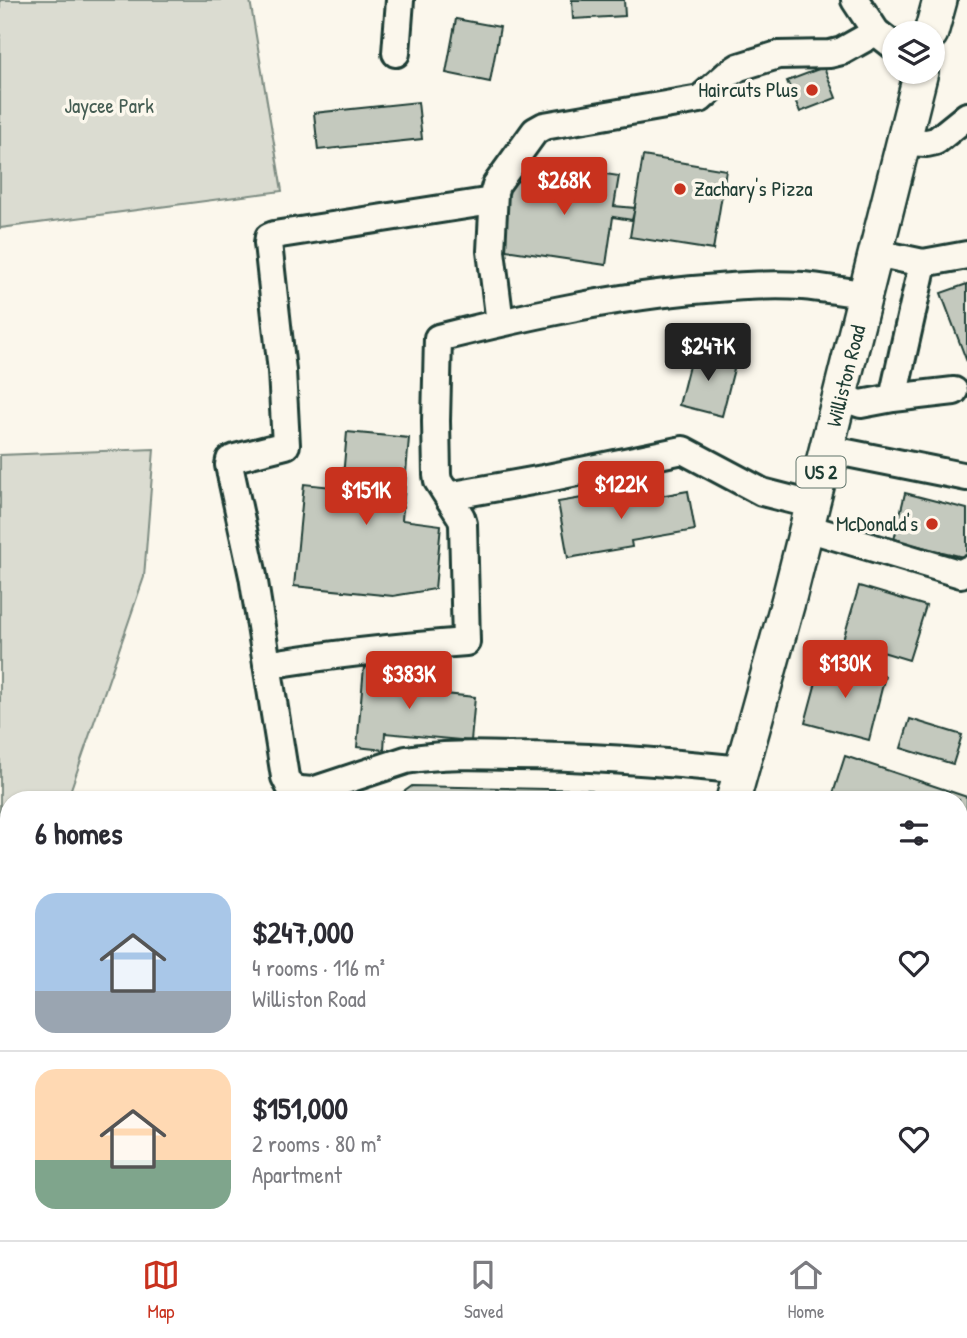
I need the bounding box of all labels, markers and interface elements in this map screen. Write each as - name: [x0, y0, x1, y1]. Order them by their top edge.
- map controls: [882, 21, 945, 84]
- button: layers: [882, 21, 945, 84]
- place label: Haircuts Plus: [698, 75, 798, 104]
- marker: Haircuts Plus: [804, 82, 820, 98]
- park label: Jaycee Park: [64, 91, 154, 120]
- pin: $268K: [515, 158, 613, 217]
- text: $268K: [537, 164, 591, 195]
- place label: Zachary's Pizza: [694, 174, 812, 203]
- marker: Zachary's Pizza: [672, 181, 688, 197]
- street label: Williston Road: [819, 322, 872, 430]
- pin: $247K: [659, 324, 757, 383]
- text: $247K: [681, 330, 735, 361]
- road number: US 2: [796, 457, 846, 488]
- pin: $122K: [572, 462, 670, 521]
- pin: $151K: [317, 468, 415, 527]
- text: $122K: [594, 468, 648, 499]
- text: $151K: [341, 474, 391, 505]
- place label: McDonald's: [836, 509, 918, 538]
- marker: McDonald's: [924, 516, 940, 532]
- pin: $130K: [796, 640, 894, 700]
- text: $130K: [819, 647, 871, 678]
- pin: $383K: [360, 652, 458, 711]
- text: $383K: [382, 658, 436, 689]
- text: 6 homes: [35, 813, 122, 853]
- icon: filters: [895, 814, 933, 852]
- text: $247,000: [252, 912, 354, 952]
- icon: home: [91, 921, 175, 1005]
- icon: heart: [895, 944, 933, 982]
- text: 4 rooms · 116 m²: [252, 952, 385, 983]
- text: Williston Road: [252, 983, 366, 1014]
- text: $151,000: [252, 1088, 348, 1128]
- icon: home: [91, 1097, 175, 1181]
- icon: heart: [895, 1120, 933, 1158]
- text: 2 rooms · 80 m²: [252, 1128, 382, 1159]
- text: Apartment: [252, 1159, 342, 1190]
- tab: Map: [142, 1256, 180, 1324]
- tab: Saved: [464, 1256, 503, 1324]
- tab: Home: [787, 1256, 825, 1324]

